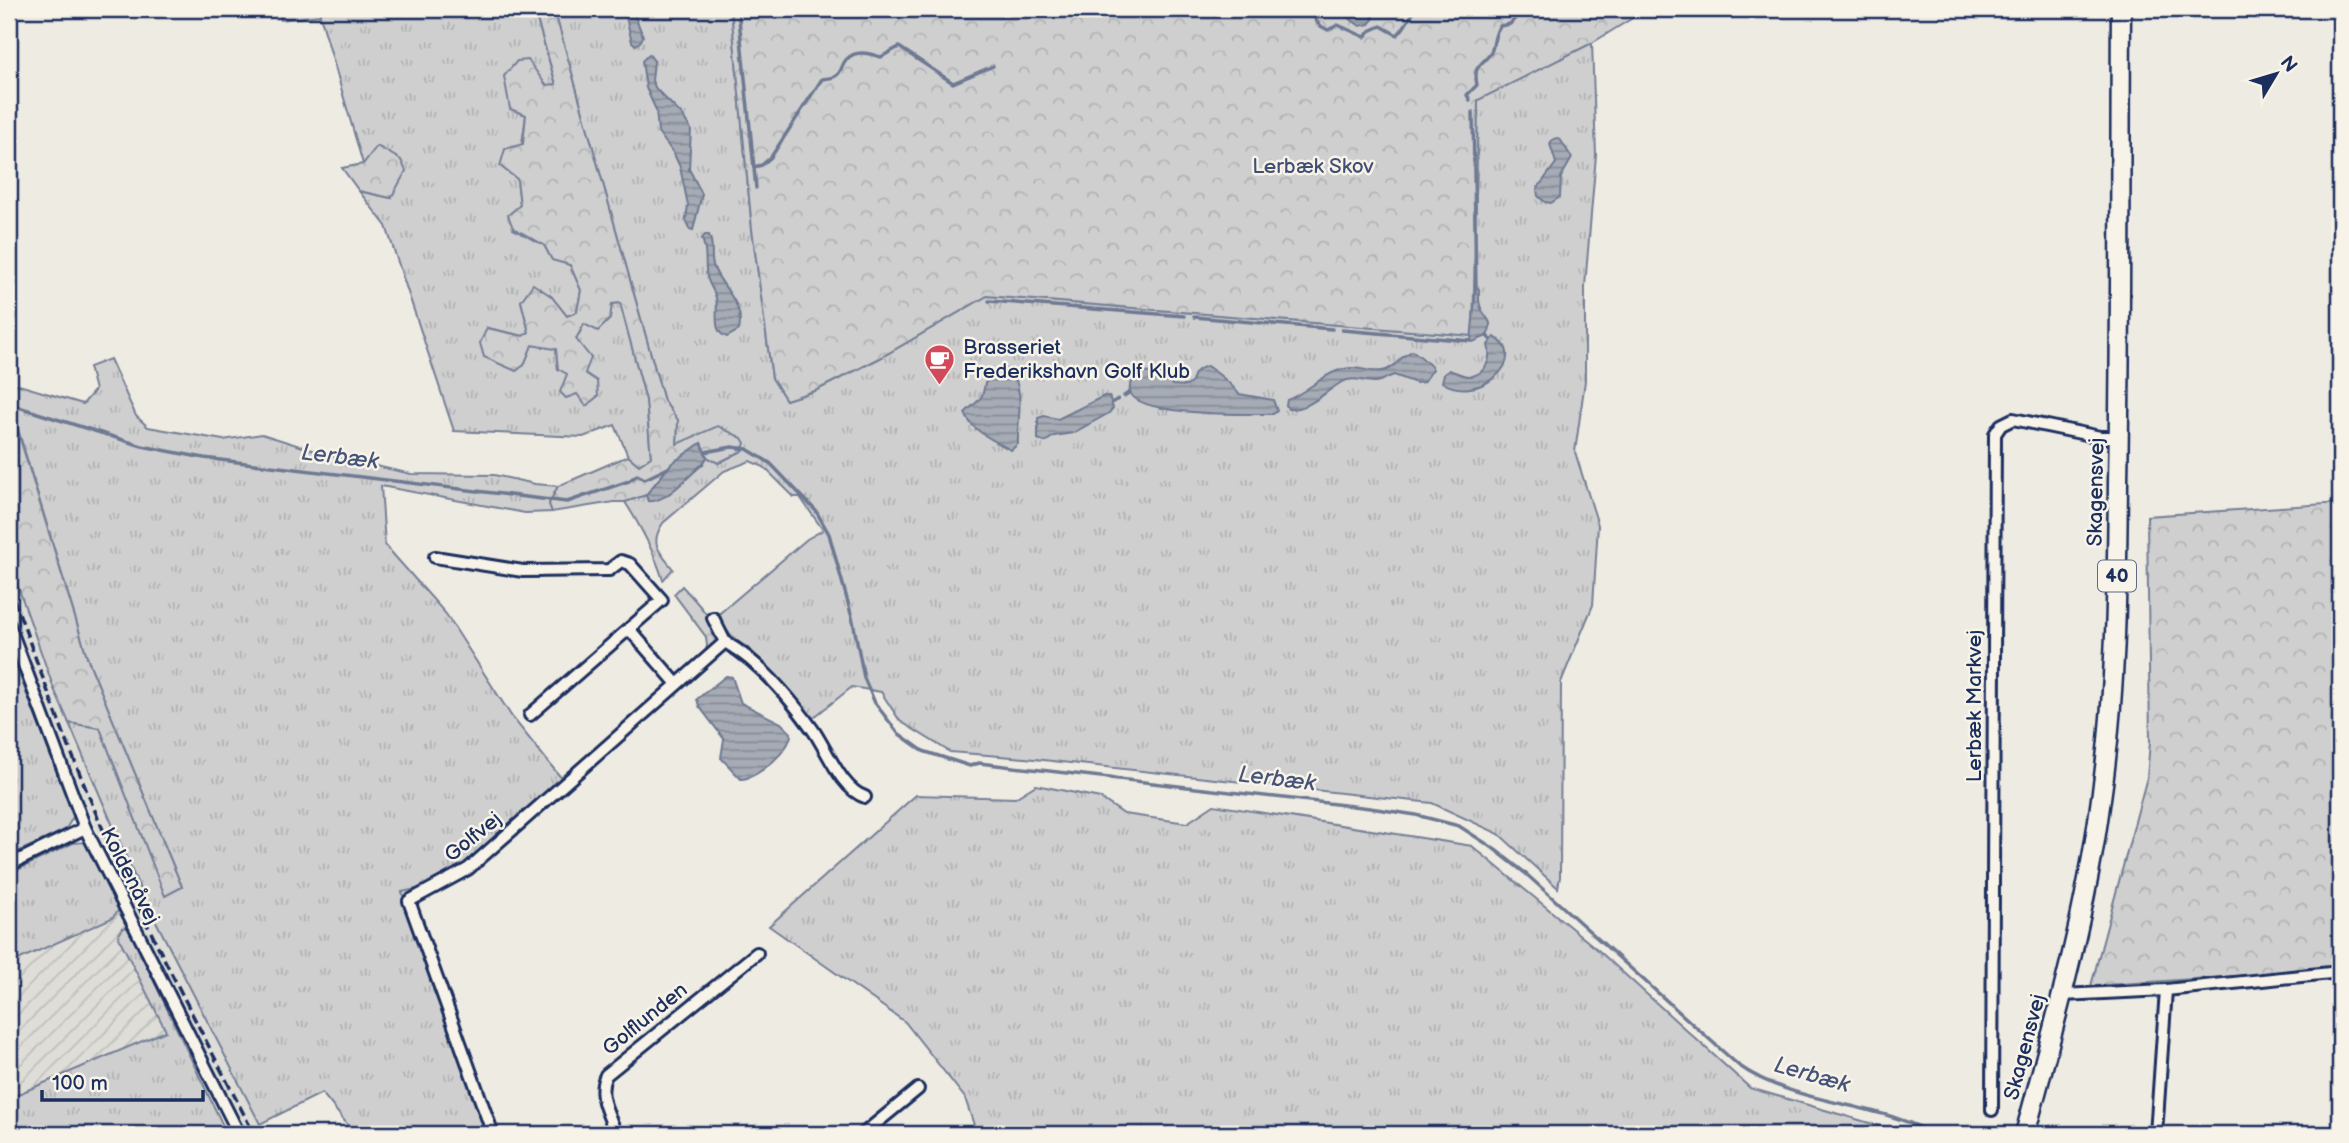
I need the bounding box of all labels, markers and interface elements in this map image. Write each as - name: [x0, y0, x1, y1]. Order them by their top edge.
- north arrow: [2240, 38, 2310, 108]
- text: N: [2275, 52, 2302, 77]
- park label: Lerbæk Skov: [1252, 154, 1375, 179]
- place label: Brasseriet Frederikshavn Golf Klub: [963, 335, 1190, 384]
- cafe icon: Brasseriet Frederikshavn Golf Klub: [923, 342, 957, 386]
- street label: Skagensvej: [2083, 437, 2109, 547]
- water label: Lerbæk: [300, 438, 381, 476]
- road number: 40: [2098, 561, 2136, 592]
- street label: Lerbæk Markvej: [1962, 630, 1987, 782]
- water label: Lerbæk: [1237, 760, 1318, 798]
- street label: Golfvej: [439, 806, 507, 868]
- street label: Koldenåvej: [95, 823, 165, 929]
- street label: Golflunden: [597, 977, 693, 1061]
- street label: Skagensvej: [1999, 991, 2051, 1103]
- water label: Lerbæk: [1771, 1051, 1854, 1099]
- scale bar: [42, 1059, 203, 1103]
- text: 100 m: [52, 1071, 108, 1096]

